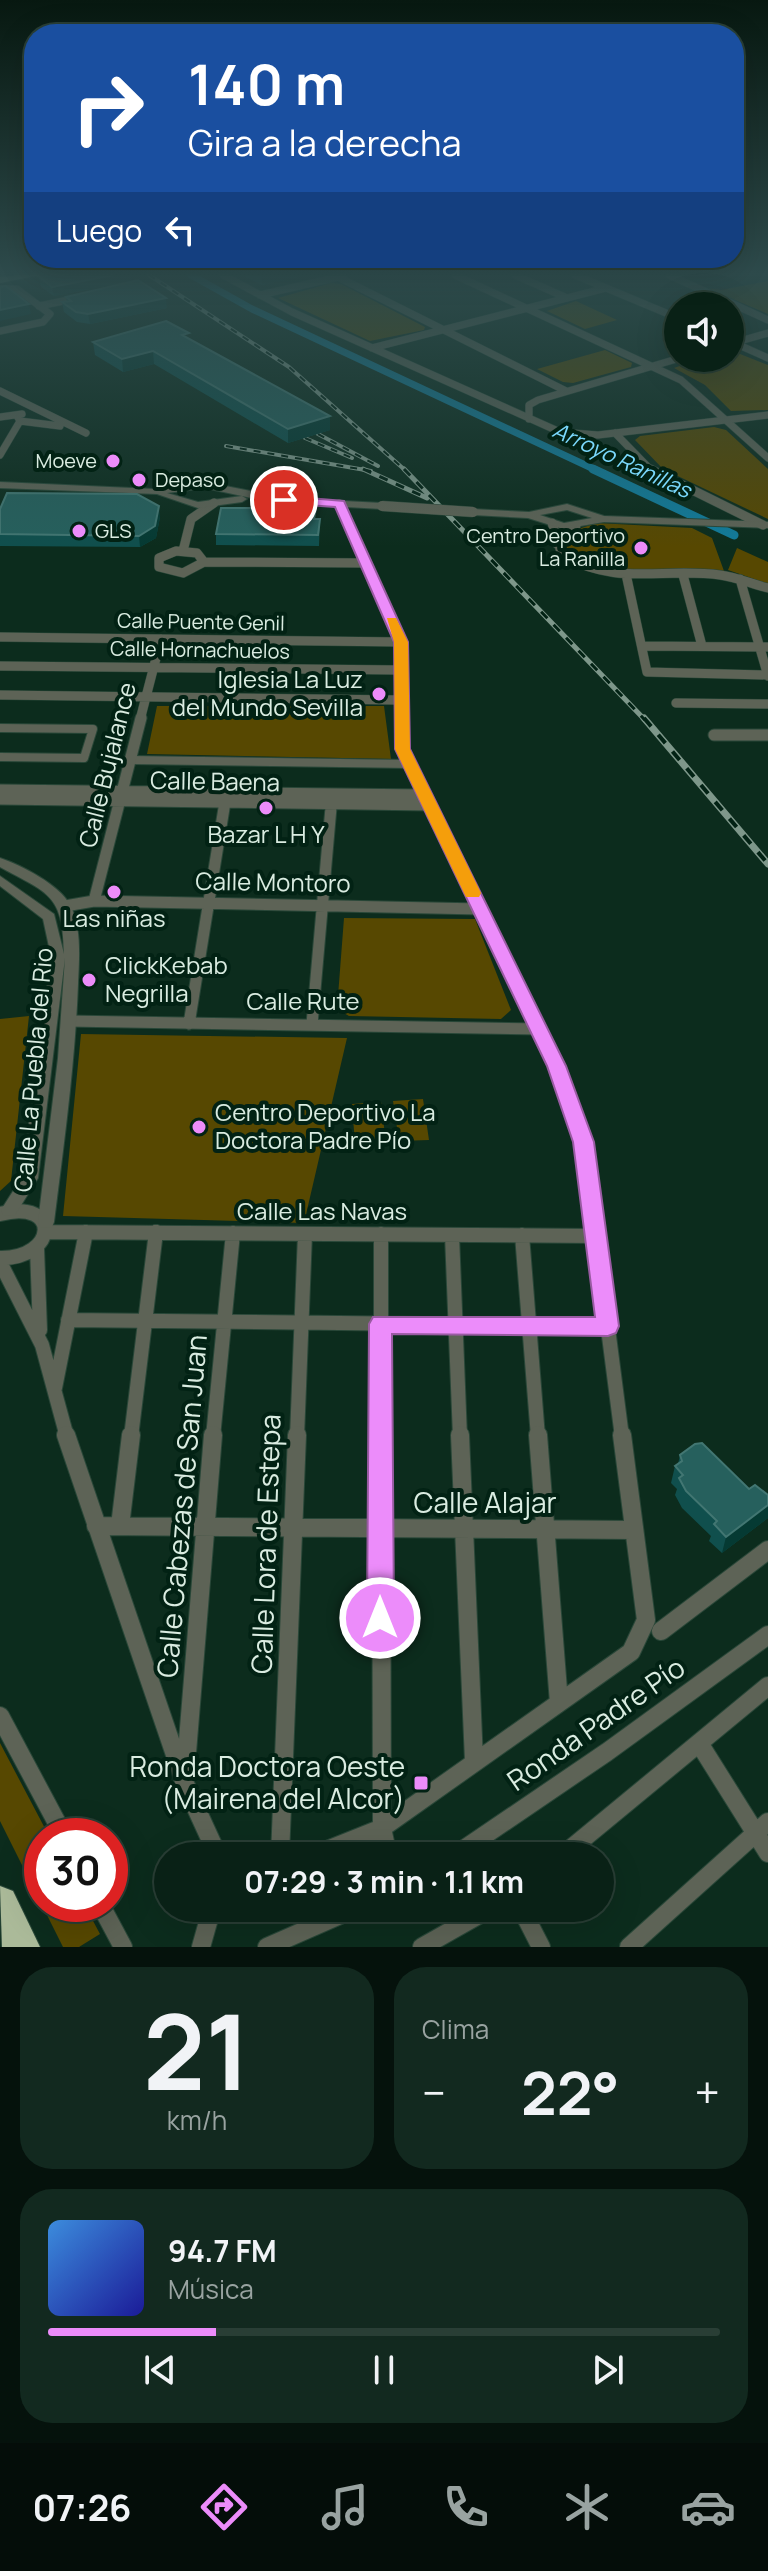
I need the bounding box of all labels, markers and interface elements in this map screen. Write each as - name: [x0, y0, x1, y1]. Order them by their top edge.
- text: 140 m: [188, 45, 345, 122]
- icon: right: [56, 56, 160, 160]
- text: Gira a la derecha: [188, 118, 461, 167]
- icon: left: [158, 208, 202, 252]
- text: Luego: [56, 210, 142, 251]
- map controls: [664, 292, 744, 372]
- button: sound: [664, 292, 744, 372]
- water label: Arroyo Ranillas: [548, 415, 697, 506]
- place label: Moeve: [36, 447, 97, 474]
- marker: Moeve: [104, 452, 122, 470]
- place label: Depaso: [155, 466, 225, 493]
- pin: [250, 466, 318, 534]
- marker: Depaso: [130, 471, 148, 489]
- icon: arrive: [262, 478, 306, 522]
- place label: GLS: [95, 517, 132, 544]
- marker: GLS: [70, 522, 88, 540]
- place label: Centro Deportivo La Ranilla: [467, 522, 625, 572]
- marker: Centro Deportivo La Ranilla: [632, 539, 650, 557]
- street label: Calle Puente Genil: [117, 607, 285, 636]
- street label: Calle Hornachuelos: [110, 634, 290, 665]
- place label: Iglesia La Luz del Mundo Sevilla: [172, 662, 363, 723]
- street label: Calle Bujalance: [70, 679, 143, 851]
- marker: Iglesia La Luz del Mundo Sevilla: [370, 685, 388, 703]
- street label: Calle Baena: [150, 763, 280, 798]
- marker: Bazar L H Y: [257, 799, 275, 817]
- place label: Bazar L H Y: [207, 817, 325, 850]
- street label: Calle Montoro: [195, 864, 351, 899]
- marker: Las niñas: [105, 883, 123, 901]
- place label: Las niñas: [62, 901, 166, 934]
- street label: Calle La Puebla del Rio: [5, 946, 60, 1193]
- place label: ClickKebab Negrilla: [105, 948, 228, 1009]
- marker: ClickKebab Negrilla: [80, 971, 98, 989]
- street label: Calle Rute: [246, 984, 360, 1017]
- place label: Centro Deportivo La Doctora Padre Pío: [215, 1095, 435, 1156]
- marker: Centro Deportivo La Doctora Padre Pío: [190, 1118, 208, 1136]
- street label: Calle Las Navas: [237, 1194, 407, 1227]
- street label: Calle Cabezas de San Juan: [147, 1333, 215, 1679]
- street label: Calle Lora de Estepa: [241, 1413, 289, 1675]
- street label: Calle Alajar: [413, 1483, 557, 1521]
- position arrow: [338, 1576, 422, 1660]
- street label: Ronda Padre Pío: [499, 1648, 692, 1799]
- place label: Ronda Doctora Oeste (Mairena del Alcor): [129, 1747, 405, 1817]
- marker: Ronda Doctora Oeste (Mairena del Alcor): [412, 1774, 430, 1792]
- speed limit sign: 30: [24, 1818, 128, 1922]
- text: 07:29 · 3 min · 1.1 km: [244, 1861, 524, 1902]
- text: 21: [143, 1979, 251, 2121]
- text: Clima: [422, 2011, 489, 2047]
- text: 22°: [521, 2051, 619, 2133]
- text: −: [422, 2062, 446, 2122]
- text: +: [695, 2062, 720, 2122]
- text: km/h: [167, 2102, 227, 2138]
- text: 94.7 FM: [168, 2230, 277, 2271]
- text: Música: [168, 2271, 254, 2307]
- icon: previous: [138, 2348, 182, 2392]
- icon: pause: [362, 2348, 406, 2392]
- icon: next: [586, 2348, 630, 2392]
- icon: directions: [196, 2479, 252, 2535]
- icon: music: [317, 2479, 373, 2535]
- icon: phone: [438, 2479, 494, 2535]
- icon: climate: [559, 2479, 615, 2535]
- icon: car: [680, 2479, 736, 2535]
- text: 07:26: [32, 2483, 131, 2532]

